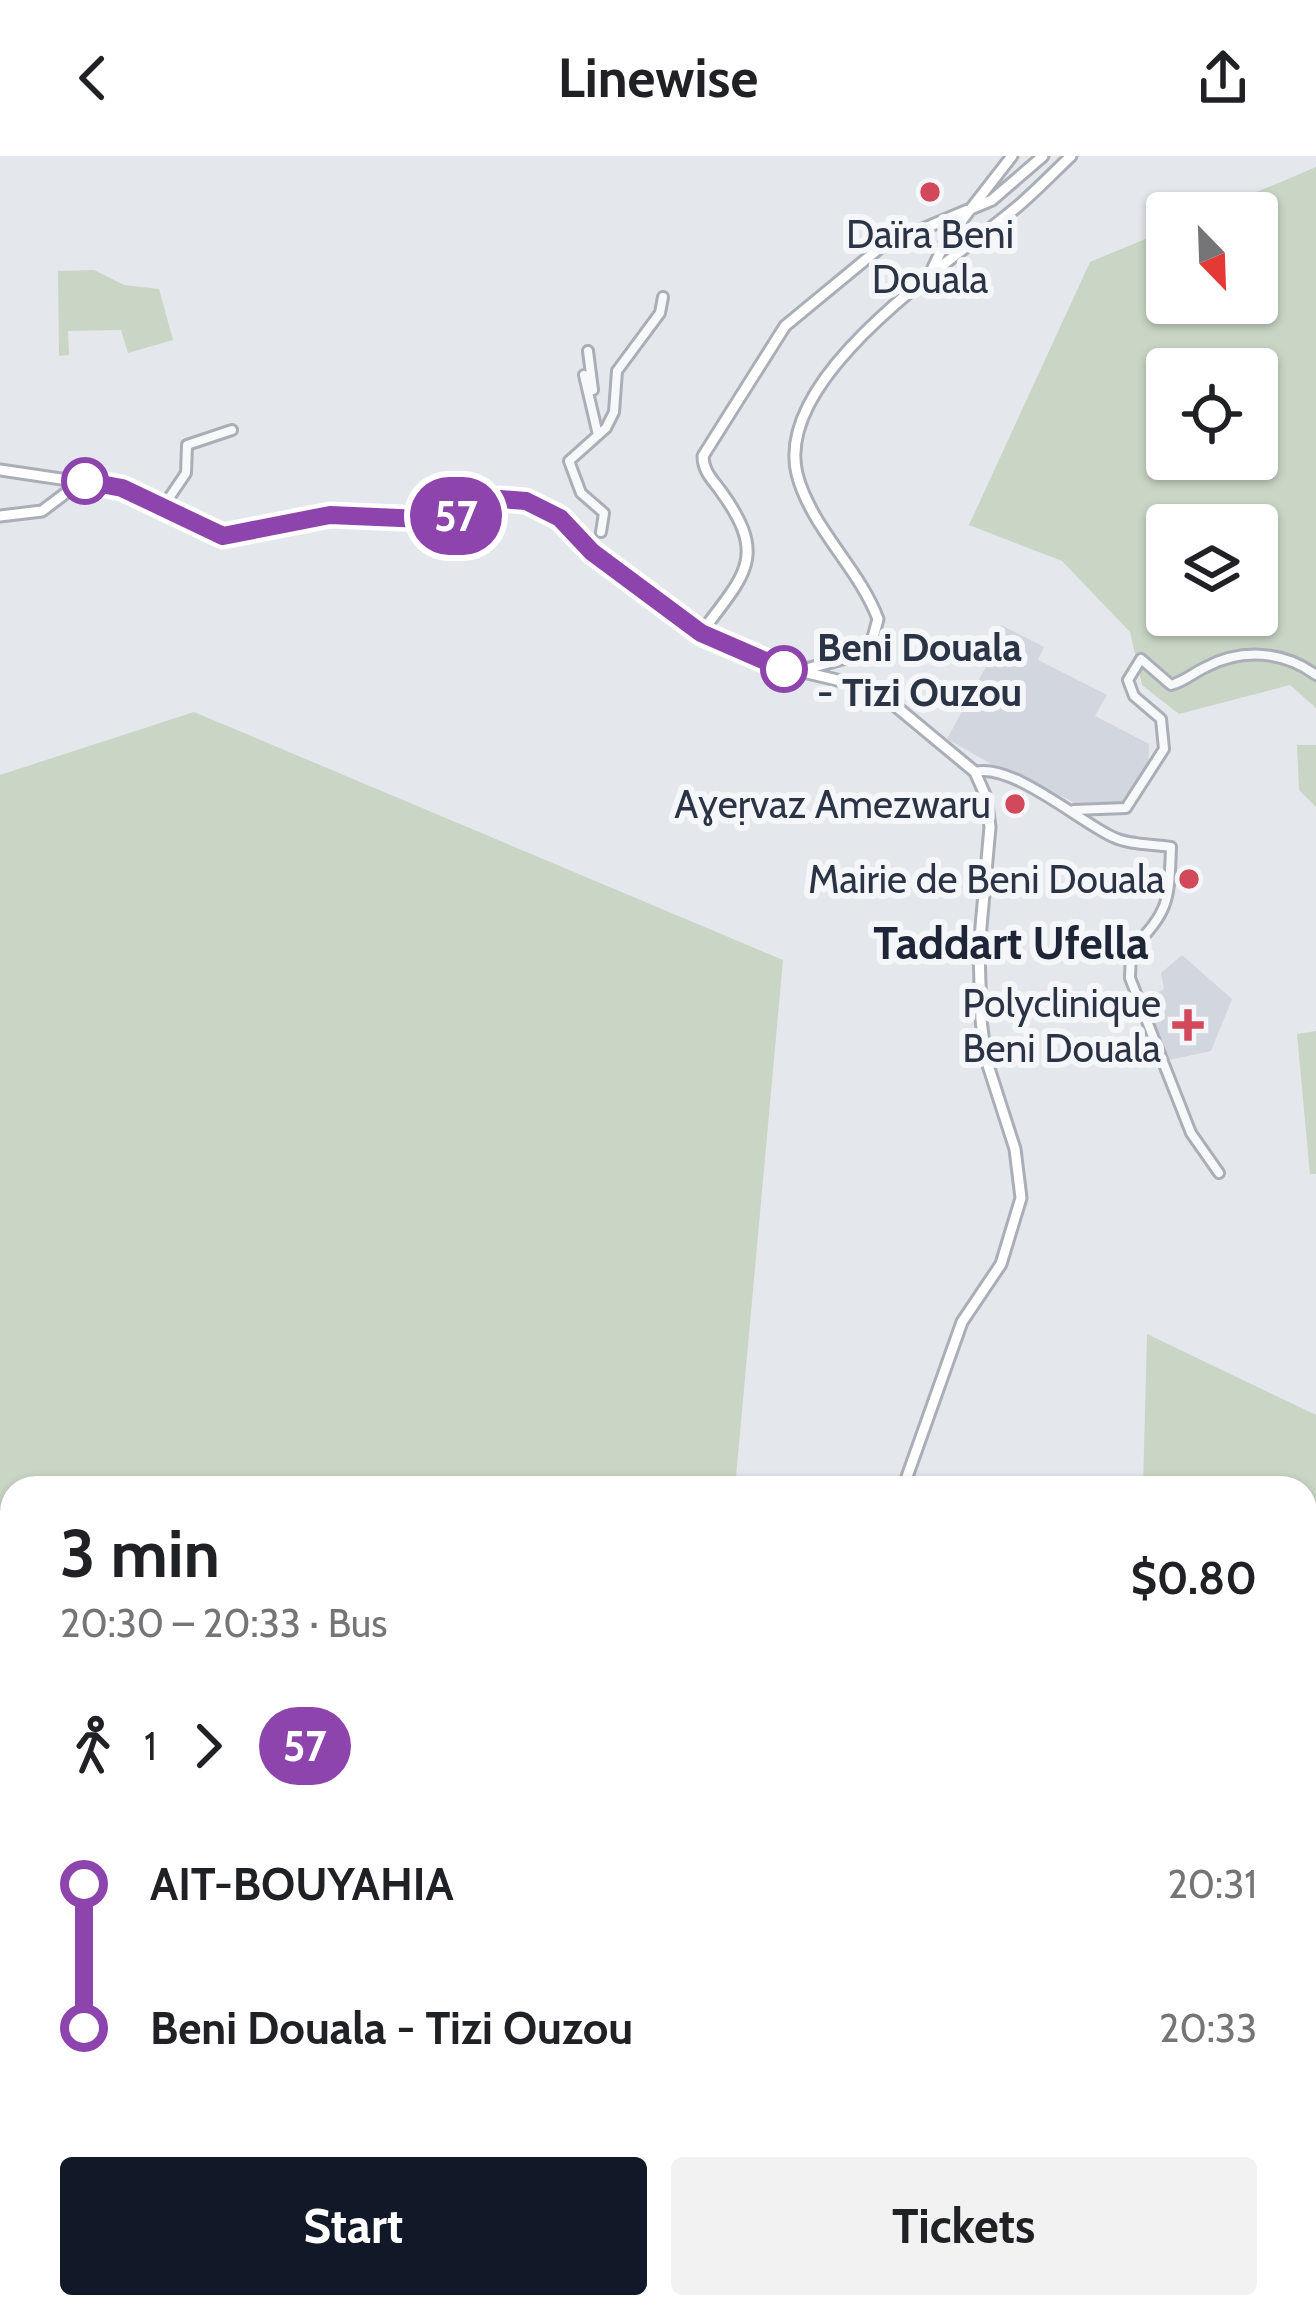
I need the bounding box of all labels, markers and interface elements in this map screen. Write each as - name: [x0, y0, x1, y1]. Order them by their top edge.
- icon: back: [60, 45, 126, 111]
- text: Linewise: [558, 45, 758, 111]
- icon: share: [1190, 45, 1256, 111]
- marker: Daïra Beni Douala: [917, 179, 943, 205]
- north arrow: [1146, 192, 1278, 324]
- map controls: [1146, 192, 1278, 636]
- place label: Daïra Beni Douala: [846, 210, 1014, 303]
- button: locate: [1146, 348, 1278, 480]
- unlabelled marker: [63, 459, 107, 503]
- line badge: 57: [402, 477, 510, 555]
- text: 57: [434, 490, 478, 542]
- button: layers: [1146, 504, 1278, 636]
- place label: Beni Douala - Tizi Ouzou: [817, 623, 1022, 716]
- marker: Beni Douala - Tizi Ouzou: [762, 647, 806, 691]
- place label: Aɣeṛvaz Amezwaru: [674, 780, 991, 828]
- marker: Aɣeṛvaz Amezwaru: [1002, 791, 1028, 817]
- place label: Mairie de Beni Douala: [808, 855, 1165, 903]
- marker: Mairie de Beni Douala: [1176, 866, 1202, 892]
- district label: Taddart Ufella: [873, 916, 1149, 970]
- place label: Polyclinique Beni Douala: [962, 979, 1161, 1072]
- marker: Polyclinique Beni Douala: [1172, 1009, 1204, 1041]
- text: 3 min: [60, 1513, 220, 1594]
- text: $0.80: [1131, 1551, 1257, 1605]
- text: 20:30 – 20:33 · Bus: [60, 1599, 387, 1647]
- icon: walk: [60, 1713, 126, 1779]
- icon: forward: [175, 1713, 241, 1779]
- text: 57: [283, 1720, 327, 1772]
- text: 1: [144, 1722, 157, 1770]
- text: AIT-BOUYAHIA: [150, 1857, 454, 1911]
- text: 20:31: [1167, 1860, 1257, 1908]
- text: Beni Douala - Tizi Ouzou: [150, 2001, 633, 2055]
- text: 20:33: [1159, 2004, 1257, 2052]
- button: Start: [60, 2157, 647, 2295]
- button: Tickets: [671, 2157, 1257, 2295]

